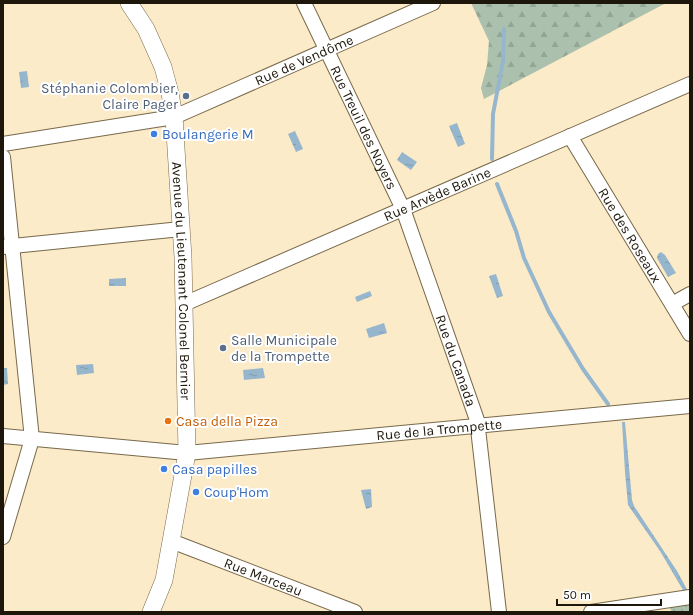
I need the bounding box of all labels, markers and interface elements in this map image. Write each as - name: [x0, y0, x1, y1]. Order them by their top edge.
- street label: Rue de Vendôme: [252, 31, 356, 89]
- street label: Rue Treuil des Noyers: [326, 63, 400, 192]
- place label: Stéphanie Colombier, Claire Pager: [41, 80, 179, 113]
- marker: Stéphanie Colombier, Claire Pager: [181, 91, 191, 101]
- place label: Boulangerie M: [162, 126, 254, 143]
- marker: Boulangerie M: [149, 129, 159, 139]
- street label: Avenue du Lieutenant Colonel Bernier: [168, 161, 194, 401]
- street label: Rue Arvède Barine: [381, 164, 493, 225]
- street label: Rue des Roseaux: [594, 185, 665, 286]
- street label: Rue du Canada: [432, 312, 480, 409]
- place label: Salle Municipale de la Trompette: [231, 332, 337, 365]
- marker: Salle Municipale de la Trompette: [218, 343, 228, 353]
- place label: Casa della Pizza: [176, 413, 278, 430]
- marker: Casa della Pizza: [163, 416, 173, 426]
- street label: Rue de la Trompette: [375, 416, 503, 444]
- place label: Casa papilles: [172, 461, 257, 478]
- marker: Casa papilles: [159, 464, 169, 474]
- place label: Coup'Hom: [204, 484, 269, 501]
- marker: Coup'Hom: [191, 487, 201, 497]
- street label: Rue Marceau: [221, 554, 305, 600]
- scale bar: [557, 581, 661, 607]
- text: 50 m: [563, 588, 591, 602]

